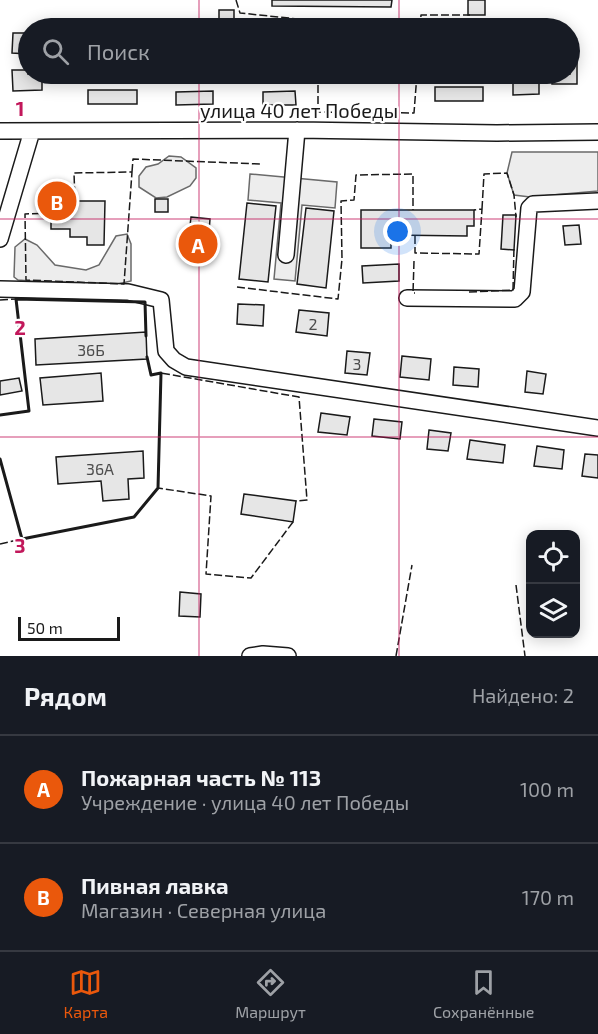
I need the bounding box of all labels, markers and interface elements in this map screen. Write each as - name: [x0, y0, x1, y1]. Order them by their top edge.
- search box: [18, 18, 580, 84]
- icon: search: [39, 35, 72, 68]
- text: Поиск: [87, 38, 150, 64]
- text: 1: [16, 96, 24, 120]
- street label: улица 40 лет Победы: [200, 98, 398, 123]
- pin: B: [38, 178, 76, 224]
- your location: [383, 217, 412, 246]
- pin: A: [178, 222, 218, 266]
- house number: 2: [309, 314, 318, 333]
- text: 2: [14, 315, 26, 339]
- house number: 36Б: [77, 340, 105, 359]
- house number: 3: [353, 354, 361, 373]
- house number: 36А: [86, 459, 114, 478]
- map controls: [526, 530, 580, 638]
- button: locate: [526, 530, 580, 584]
- text: 3: [14, 533, 26, 557]
- button: layers: [526, 584, 580, 638]
- scale bar: [18, 614, 120, 642]
- text: 50 m: [27, 618, 63, 637]
- text: Рядом: [24, 680, 107, 711]
- text: Найдено: 2: [472, 683, 574, 707]
- text: Пожарная часть № 113: [81, 764, 321, 790]
- text: A: [37, 777, 50, 801]
- text: 100 m: [520, 777, 574, 801]
- text: Учреждение · улица 40 лет Победы: [81, 790, 409, 814]
- text: Пивная лавка: [81, 872, 229, 898]
- text: B: [37, 885, 50, 909]
- text: 170 m: [522, 885, 574, 909]
- text: Магазин · Северная улица: [81, 898, 326, 922]
- tab: Карта: [64, 966, 108, 1021]
- tab: Маршрут: [235, 966, 306, 1021]
- tab: Сохранённые: [433, 966, 534, 1021]

